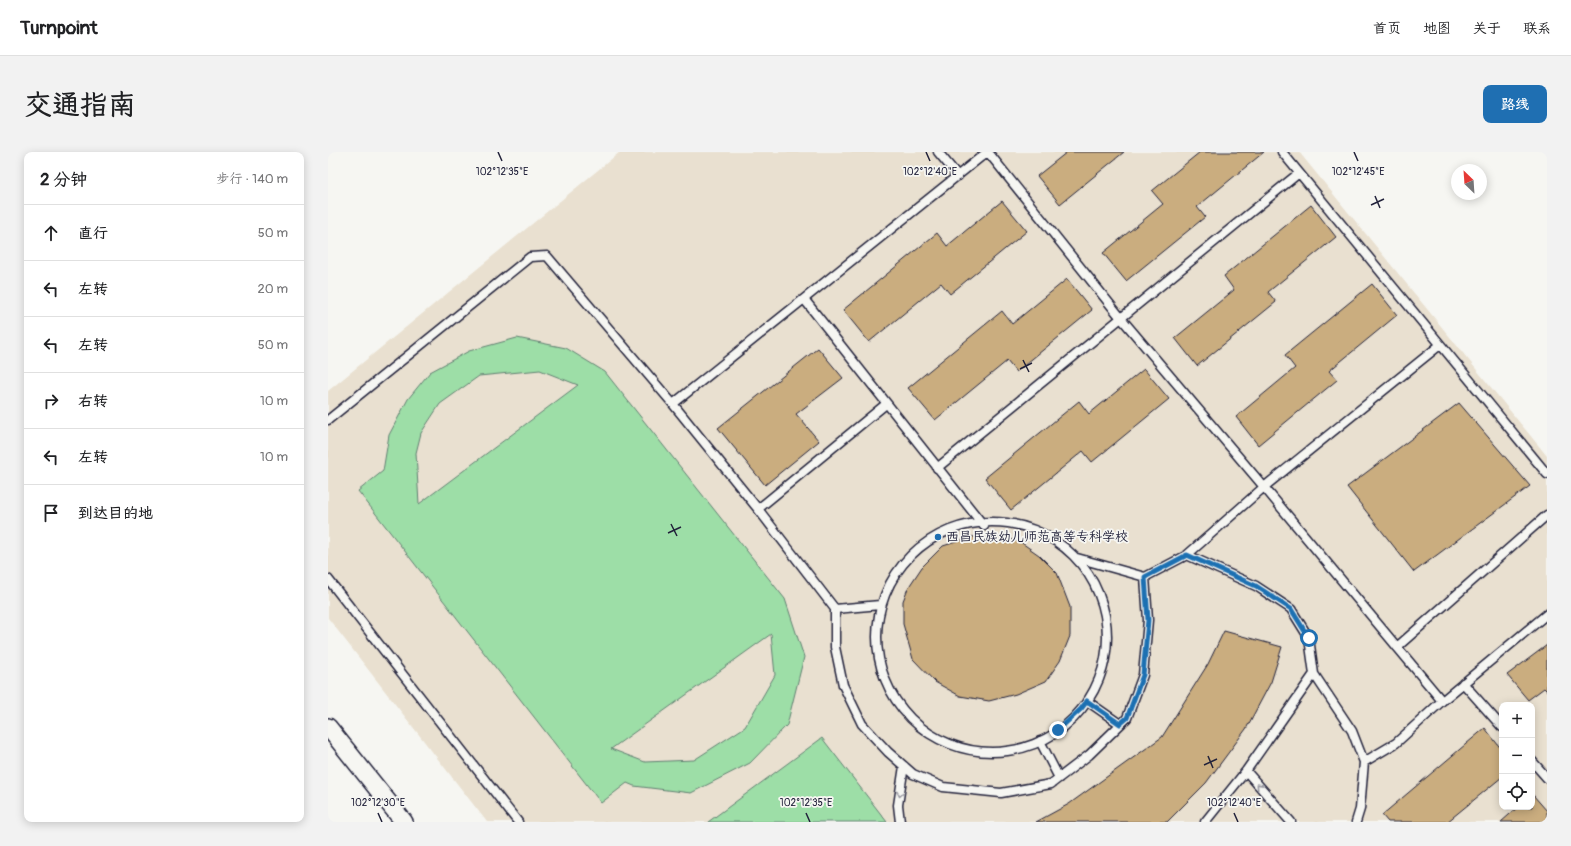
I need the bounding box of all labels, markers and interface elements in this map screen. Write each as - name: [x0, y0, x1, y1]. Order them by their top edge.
- text: Turnpoint: [20, 16, 98, 40]
- text: 首页: [1373, 20, 1401, 37]
- text: 地图: [1423, 20, 1451, 37]
- text: 关于: [1473, 20, 1501, 37]
- text: 联系: [1523, 20, 1551, 37]
- button: 路线: [1483, 85, 1547, 123]
- text: 交通指南: [24, 88, 136, 123]
- north arrow: [1451, 164, 1487, 200]
- text: 102°12'35"E: [476, 166, 528, 178]
- text: 102°12'40"E: [903, 166, 957, 178]
- text: 102°12'45"E: [1332, 166, 1384, 178]
- text: 2 分钟: [40, 169, 87, 190]
- text: 步行 · 140 m: [216, 171, 288, 187]
- icon: ahead: [40, 222, 62, 244]
- text: 直行: [78, 224, 108, 243]
- text: 50 m: [258, 225, 288, 241]
- icon: left: [40, 278, 62, 300]
- text: 左转: [78, 280, 108, 299]
- text: 20 m: [257, 281, 288, 297]
- icon: left: [40, 334, 62, 356]
- text: 左转: [78, 336, 108, 355]
- text: 50 m: [258, 337, 288, 353]
- icon: right: [40, 390, 62, 412]
- text: 右转: [78, 392, 108, 411]
- text: 10 m: [260, 393, 288, 409]
- icon: left: [40, 446, 62, 468]
- text: 左转: [78, 448, 108, 467]
- text: 10 m: [260, 449, 288, 465]
- icon: arrive: [40, 502, 62, 524]
- text: 到达目的地: [78, 504, 153, 523]
- place label: 西昌民族幼儿师范高等专科学校: [946, 529, 1128, 545]
- marker: 西昌民族幼儿师范高等专科学校: [933, 532, 943, 542]
- route start: [1300, 629, 1318, 647]
- map controls: [1499, 702, 1535, 810]
- button: +: [1499, 702, 1535, 738]
- route end: [1049, 721, 1067, 739]
- button: −: [1499, 738, 1535, 774]
- button: locate: [1499, 774, 1535, 810]
- one-way arrow: [1257, 783, 1264, 791]
- one-way arrow: [896, 791, 904, 797]
- text: 102°12'30"E: [351, 797, 405, 809]
- text: 102°12'35"E: [780, 797, 832, 809]
- text: 102°12'40"E: [1207, 797, 1261, 809]

